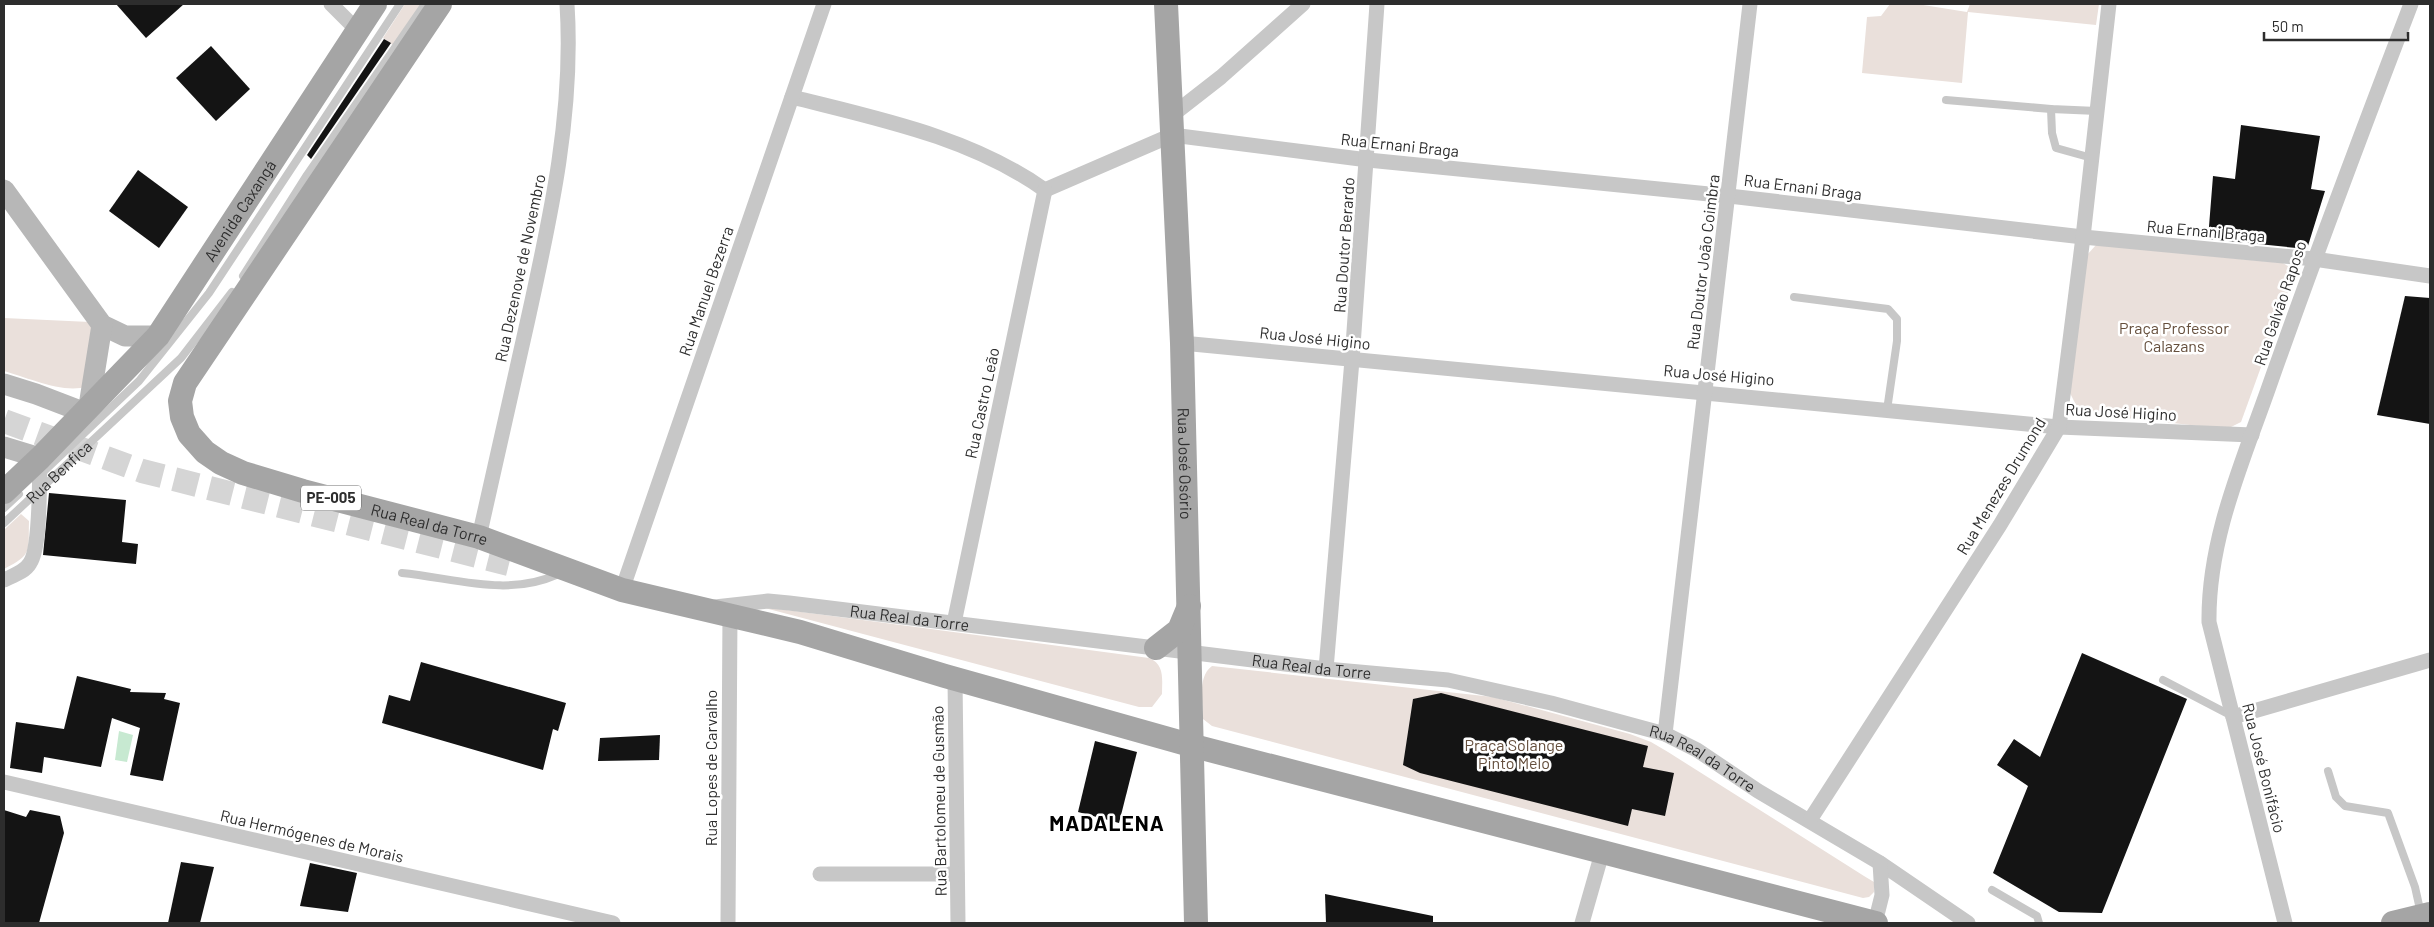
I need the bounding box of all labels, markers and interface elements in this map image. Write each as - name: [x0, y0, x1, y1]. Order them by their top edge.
- scale bar: [2264, 10, 2408, 42]
- text: 50 m: [2272, 17, 2304, 35]
- street label: Rua Ernani Braga: [1340, 129, 1460, 160]
- street label: Avenida Caxangá: [200, 156, 279, 265]
- street label: Rua Ernani Braga: [1743, 170, 1863, 203]
- street label: Rua Dezenove de Novembro: [490, 172, 549, 364]
- street label: Rua Doutor João Coimbra: [1682, 173, 1723, 351]
- street label: Rua Doutor Berardo: [1329, 176, 1358, 313]
- street label: Rua Ernani Braga: [2146, 216, 2266, 245]
- street label: Rua Manuel Bezerra: [674, 223, 737, 358]
- street label: Rua Galvão Raposo: [2249, 238, 2310, 368]
- park label: Praça Professor Calazans: [2119, 318, 2229, 355]
- street label: Rua José Higino: [1259, 322, 1372, 353]
- street label: Rua Castro Leão: [960, 346, 1003, 460]
- street label: Rua José Higino: [1663, 360, 1775, 389]
- street label: Rua José Higino: [2065, 399, 2177, 424]
- street label: Rua José Osório: [1175, 407, 1196, 520]
- street label: Rua Menezes Drumond: [1952, 414, 2049, 558]
- street label: Rua Benfica: [22, 436, 95, 507]
- road number: PE-005: [301, 486, 361, 510]
- street label: Rua Real da Torre: [369, 499, 491, 548]
- street label: Rua Real da Torre: [849, 601, 970, 634]
- street label: Rua Real da Torre: [1251, 650, 1372, 682]
- street label: Rua Lopes de Carvalho: [701, 690, 720, 846]
- street label: Rua José Bonifácio: [2239, 701, 2290, 835]
- street label: Rua Bartolomeu de Gusmão: [927, 706, 950, 896]
- street label: Rua Real da Torre: [1648, 720, 1760, 796]
- park label: Praça Solange Pinto Melo: [1465, 735, 1563, 772]
- street label: Rua Hermógenes de Morais: [219, 805, 406, 866]
- district label: MADALENA: [1049, 810, 1165, 835]

